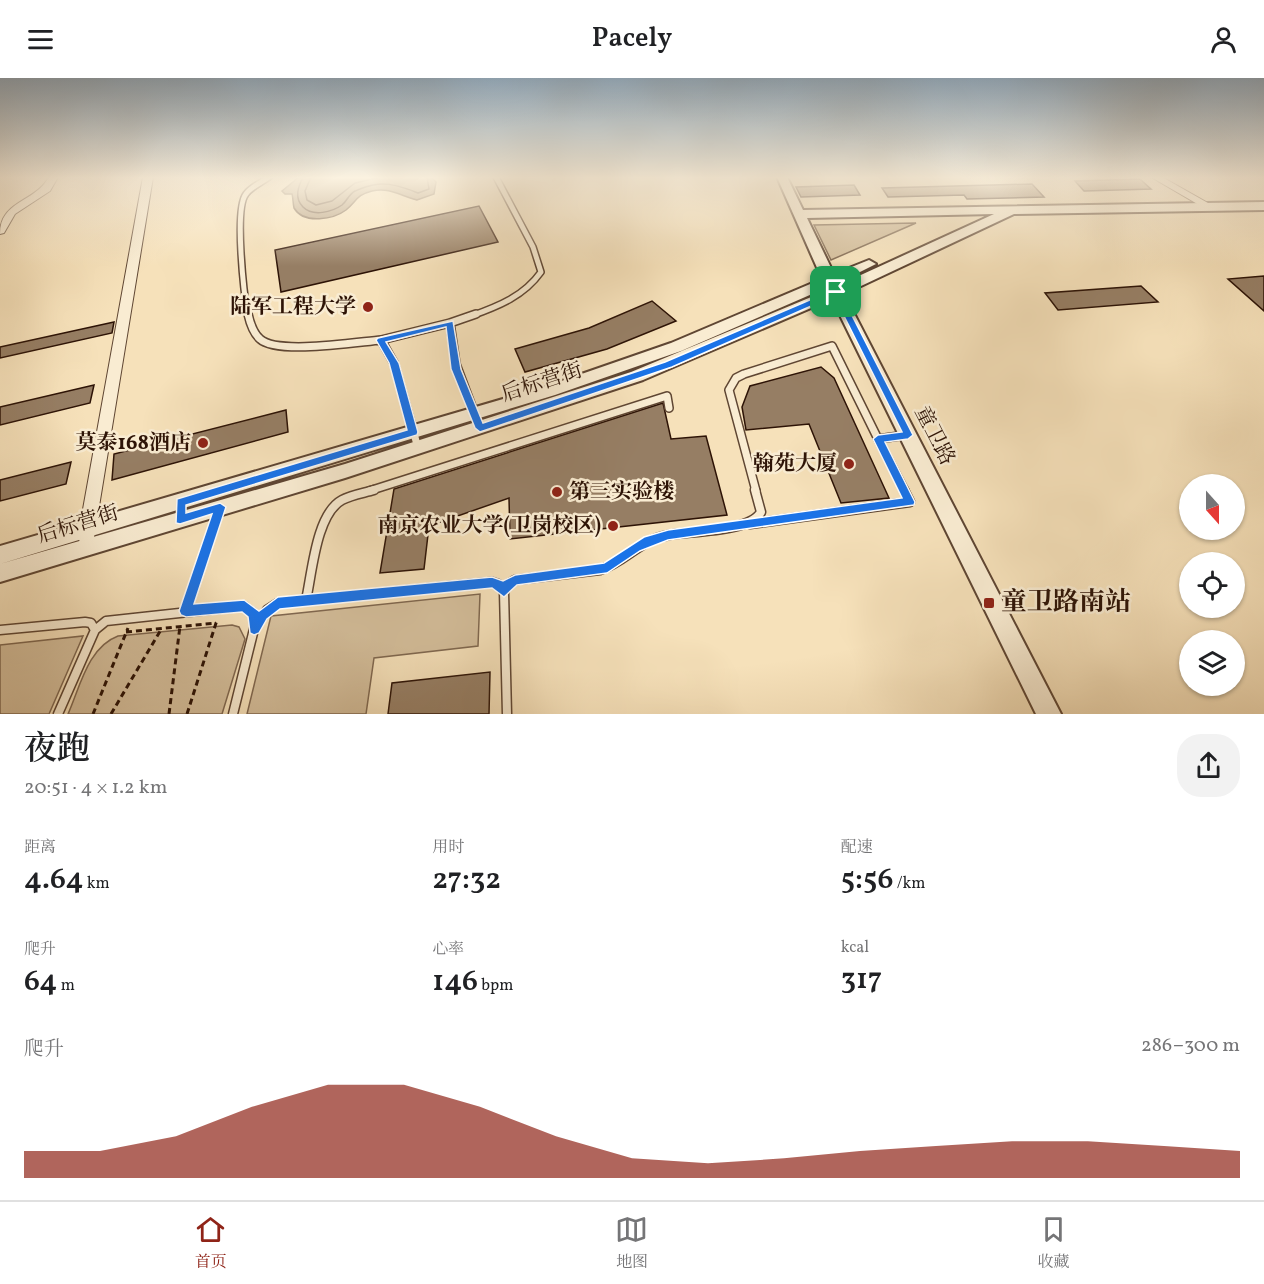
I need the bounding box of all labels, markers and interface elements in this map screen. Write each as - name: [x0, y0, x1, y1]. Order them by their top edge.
- text: Pacely: [592, 20, 672, 58]
- icon: menu: [24, 23, 57, 56]
- icon: person: [1207, 23, 1240, 56]
- pin: [810, 266, 861, 317]
- icon: arrive: [819, 275, 852, 308]
- place label: 陆军工程大学: [230, 293, 356, 322]
- marker: 陆军工程大学: [361, 300, 375, 314]
- street label: 后标营街: [498, 356, 586, 410]
- street label: 童卫路: [907, 401, 961, 471]
- place label: 莫泰168酒店: [76, 429, 191, 458]
- marker: 莫泰168酒店: [196, 436, 210, 450]
- place label: 翰苑大厦: [753, 450, 837, 479]
- marker: 翰苑大厦: [842, 457, 856, 471]
- north arrow: [1179, 474, 1245, 540]
- map controls: [1179, 474, 1245, 696]
- place label: 第三实验楼: [569, 478, 674, 507]
- marker: 第三实验楼: [550, 485, 564, 499]
- street label: 后标营街: [34, 499, 122, 551]
- place label: 南京农业大学(卫岗校区): [377, 512, 601, 541]
- marker: 南京农业大学(卫岗校区): [606, 519, 620, 533]
- button: locate: [1179, 552, 1245, 618]
- place label: 童卫路南站: [1001, 585, 1131, 621]
- marker: 童卫路南站: [982, 596, 996, 610]
- button: layers: [1179, 630, 1245, 696]
- text: 夜跑: [24, 728, 90, 774]
- button: share: [1177, 734, 1240, 797]
- text: 20:51 · 4 × 1.2 km: [24, 774, 167, 802]
- text: 距离: [24, 837, 56, 859]
- text: 用时: [432, 837, 464, 859]
- text: 配速: [841, 837, 873, 859]
- text: 4.64: [24, 859, 83, 901]
- text: 27:32: [432, 859, 501, 901]
- text: 5:56: [841, 859, 893, 901]
- text: km: [83, 873, 110, 895]
- text: /km: [893, 873, 925, 895]
- text: kcal: [841, 937, 869, 959]
- text: 爬升: [24, 939, 56, 961]
- text: 心率: [432, 939, 464, 961]
- text: 317: [841, 959, 882, 1001]
- text: 64: [24, 961, 57, 1003]
- text: 146: [432, 961, 478, 1003]
- text: m: [57, 975, 75, 997]
- text: bpm: [478, 975, 513, 997]
- text: 286–300 m: [1141, 1032, 1240, 1060]
- text: 爬升: [24, 1036, 64, 1064]
- tab: 首页: [194, 1213, 227, 1274]
- tab: 地图: [615, 1213, 648, 1274]
- tab: 收藏: [1037, 1213, 1070, 1274]

